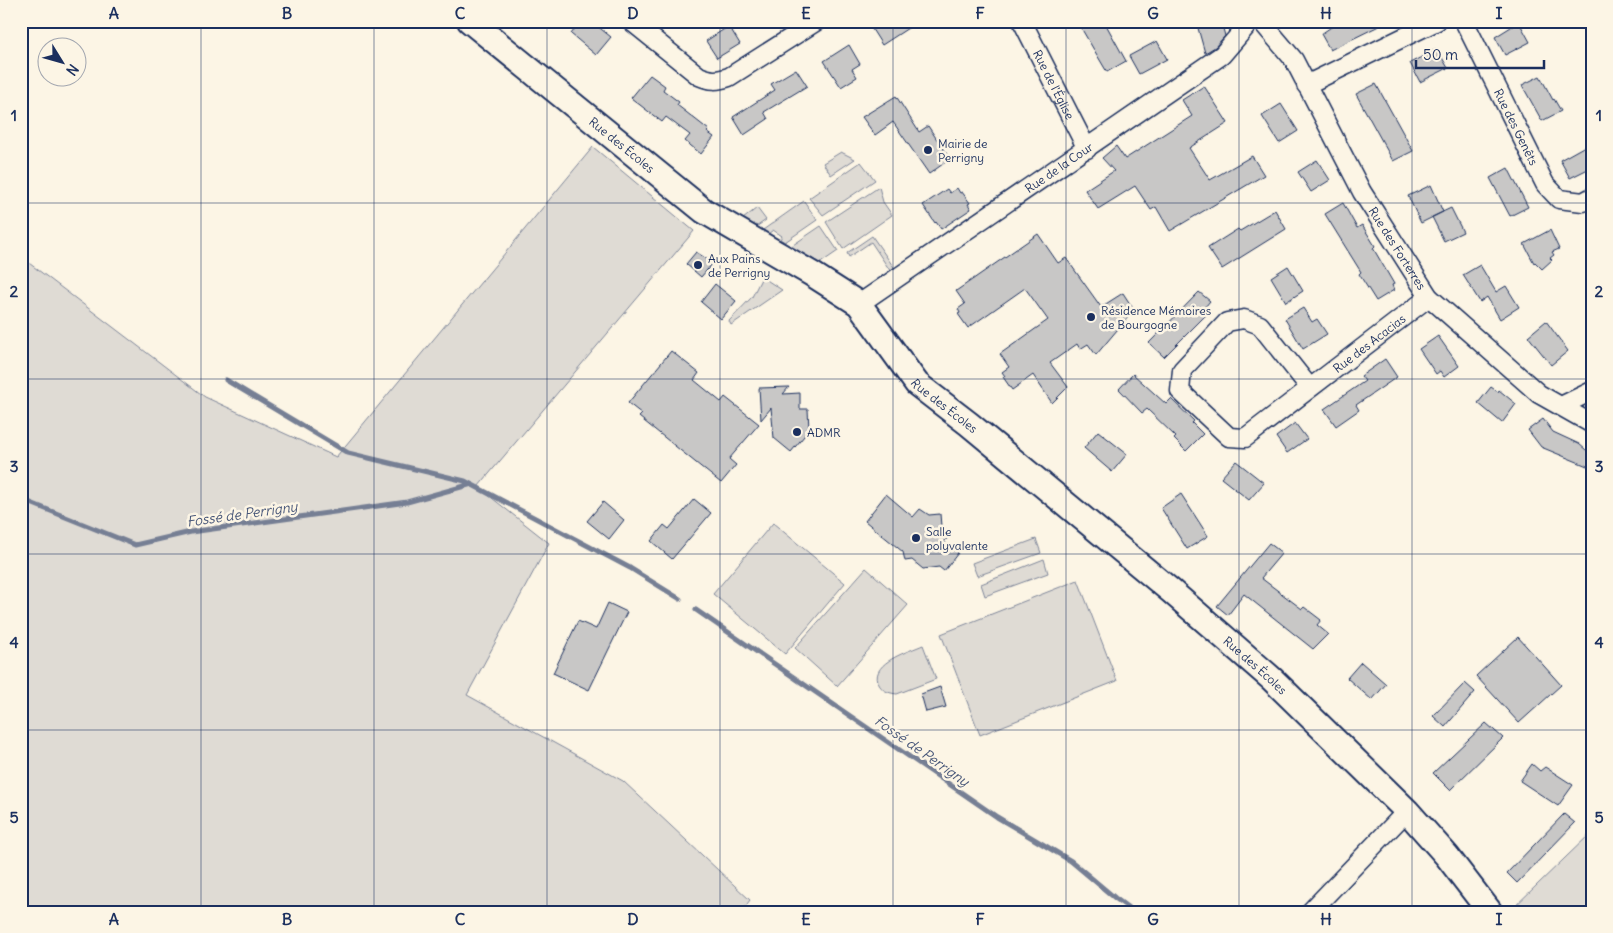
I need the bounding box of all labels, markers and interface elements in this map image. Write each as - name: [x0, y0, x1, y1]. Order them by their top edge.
- text: A: [109, 3, 119, 23]
- text: B: [282, 3, 293, 23]
- text: C: [455, 3, 466, 23]
- text: D: [627, 3, 639, 23]
- text: E: [801, 3, 811, 23]
- text: F: [975, 3, 985, 23]
- text: G: [1147, 3, 1159, 23]
- text: H: [1320, 3, 1332, 23]
- text: I: [1496, 3, 1503, 23]
- north arrow: [38, 38, 88, 88]
- scale bar: [1416, 38, 1543, 70]
- text: 50 m: [1423, 45, 1458, 64]
- street label: Rue de l'Église: [1030, 47, 1078, 122]
- text: N: [62, 61, 82, 79]
- street label: Rue des Genêts: [1491, 86, 1542, 167]
- text: 1: [11, 105, 17, 125]
- text: 1: [1596, 105, 1602, 125]
- street label: Rue des Écoles: [586, 114, 658, 176]
- place label: Mairie de Perrigny: [938, 136, 988, 165]
- street label: Rue de la Cour: [1022, 139, 1095, 196]
- marker: Mairie de Perrigny: [922, 144, 934, 156]
- street label: Rue des Forterres: [1366, 204, 1430, 292]
- place label: Aux Pains de Perrigny: [708, 251, 770, 280]
- marker: Aux Pains de Perrigny: [692, 259, 704, 271]
- text: 2: [10, 281, 19, 301]
- text: 2: [1595, 281, 1604, 301]
- place label: Résidence Mémoires de Bourgogne: [1101, 303, 1211, 332]
- marker: Résidence Mémoires de Bourgogne: [1085, 311, 1097, 323]
- street label: Rue des Acacias: [1330, 311, 1408, 376]
- street label: Rue des Écoles: [908, 376, 981, 436]
- place label: ADMR: [807, 425, 841, 440]
- marker: ADMR: [791, 426, 803, 438]
- text: 3: [9, 456, 19, 476]
- text: 3: [1594, 456, 1604, 476]
- water label: Fossé de Perrigny: [185, 497, 300, 531]
- place label: Salle polyvalente: [926, 524, 988, 553]
- marker: Salle polyvalente: [910, 532, 922, 544]
- text: 4: [9, 632, 19, 652]
- text: 4: [1594, 632, 1604, 652]
- street label: Rue des Écoles: [1221, 633, 1290, 697]
- water label: Fossé de Perrigny: [871, 712, 974, 791]
- text: 5: [9, 807, 19, 827]
- text: 5: [1594, 807, 1604, 827]
- text: A: [109, 909, 119, 929]
- text: B: [282, 909, 293, 929]
- text: C: [455, 909, 466, 929]
- text: D: [627, 909, 639, 929]
- text: E: [801, 909, 811, 929]
- text: F: [975, 909, 985, 929]
- text: G: [1147, 909, 1159, 929]
- text: H: [1320, 909, 1332, 929]
- text: I: [1496, 909, 1503, 929]

